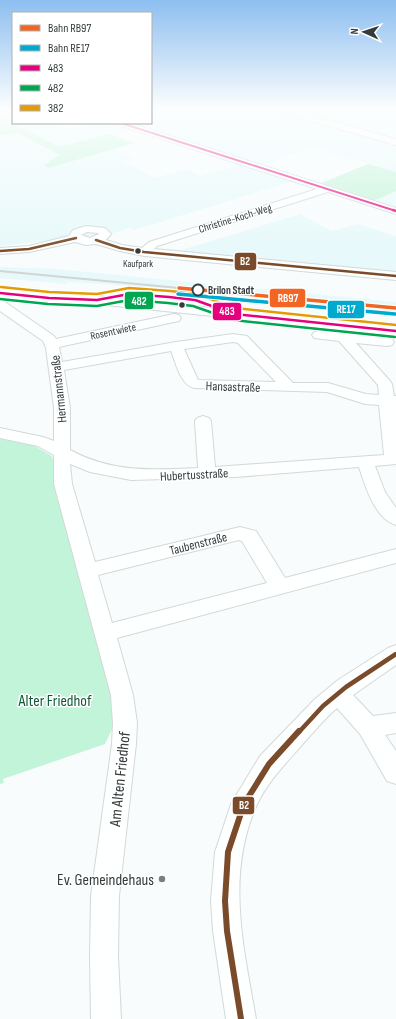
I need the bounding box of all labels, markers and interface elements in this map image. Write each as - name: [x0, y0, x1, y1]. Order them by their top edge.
- legend: [12, 12, 152, 124]
- north arrow: [344, 12, 384, 52]
- text: Bahn RB97: [48, 21, 91, 36]
- text: N: [348, 28, 361, 35]
- text: Bahn RE17: [48, 41, 90, 56]
- text: 483: [48, 61, 63, 76]
- text: 482: [48, 81, 63, 96]
- text: 382: [48, 101, 63, 116]
- street label: Christine-Koch-Weg: [197, 201, 274, 236]
- marker: Kaufpark: [133, 246, 143, 256]
- line badge: B2: [234, 252, 257, 271]
- text: B2: [240, 255, 250, 268]
- place label: Kaufpark: [123, 258, 153, 270]
- marker: Brilon Stadt: [191, 283, 205, 297]
- place label: Brilon Stadt: [208, 284, 254, 297]
- line badge: RB97: [269, 288, 306, 308]
- line badge: 482: [124, 291, 154, 310]
- text: RB97: [278, 292, 299, 305]
- text: 482: [131, 295, 147, 308]
- unlabelled marker: [177, 300, 187, 310]
- line badge: RE17: [327, 300, 365, 319]
- line badge: 483: [212, 302, 242, 321]
- text: RE17: [336, 303, 356, 316]
- text: 483: [219, 305, 235, 318]
- street label: Rosentwiete: [89, 320, 137, 343]
- street label: Hermannstraße: [47, 354, 70, 423]
- street label: Hansastraße: [205, 378, 261, 396]
- street label: Hubertusstraße: [160, 465, 229, 485]
- street label: Taubenstraße: [168, 529, 229, 559]
- park label: Alter Friedhof: [17, 692, 92, 711]
- street label: Am Alten Friedhof: [106, 730, 135, 829]
- line badge: B2: [232, 796, 255, 815]
- text: B2: [239, 799, 249, 812]
- place label: Ev. Gemeindehaus: [57, 871, 154, 890]
- marker: Ev. Gemeindehaus: [157, 874, 167, 884]

